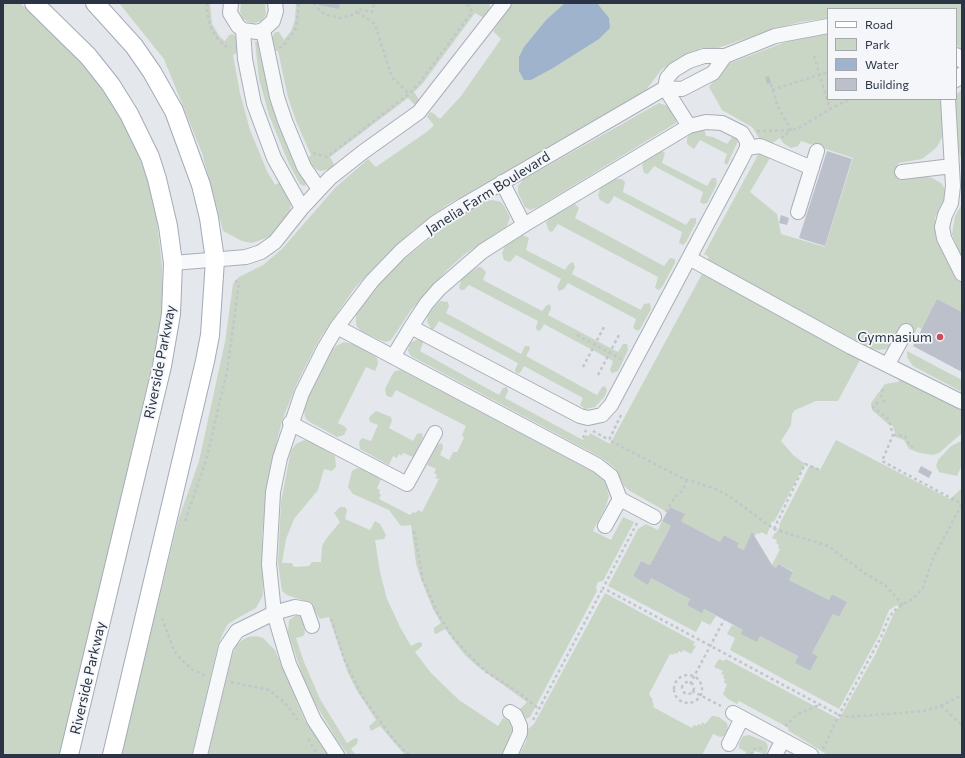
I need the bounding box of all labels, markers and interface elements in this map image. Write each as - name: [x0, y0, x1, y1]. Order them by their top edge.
- legend: [827, 8, 957, 100]
- text: Road: [865, 17, 893, 31]
- text: Park: [865, 37, 890, 51]
- text: Water: [865, 57, 899, 71]
- text: Building: [865, 77, 909, 91]
- street label: Janelia Farm Boulevard: [423, 148, 553, 238]
- street label: Riverside Parkway: [141, 304, 179, 420]
- place label: Gymnasium: [857, 329, 932, 345]
- marker: Gymnasium: [935, 332, 945, 342]
- street label: Riverside Parkway: [67, 620, 109, 736]

